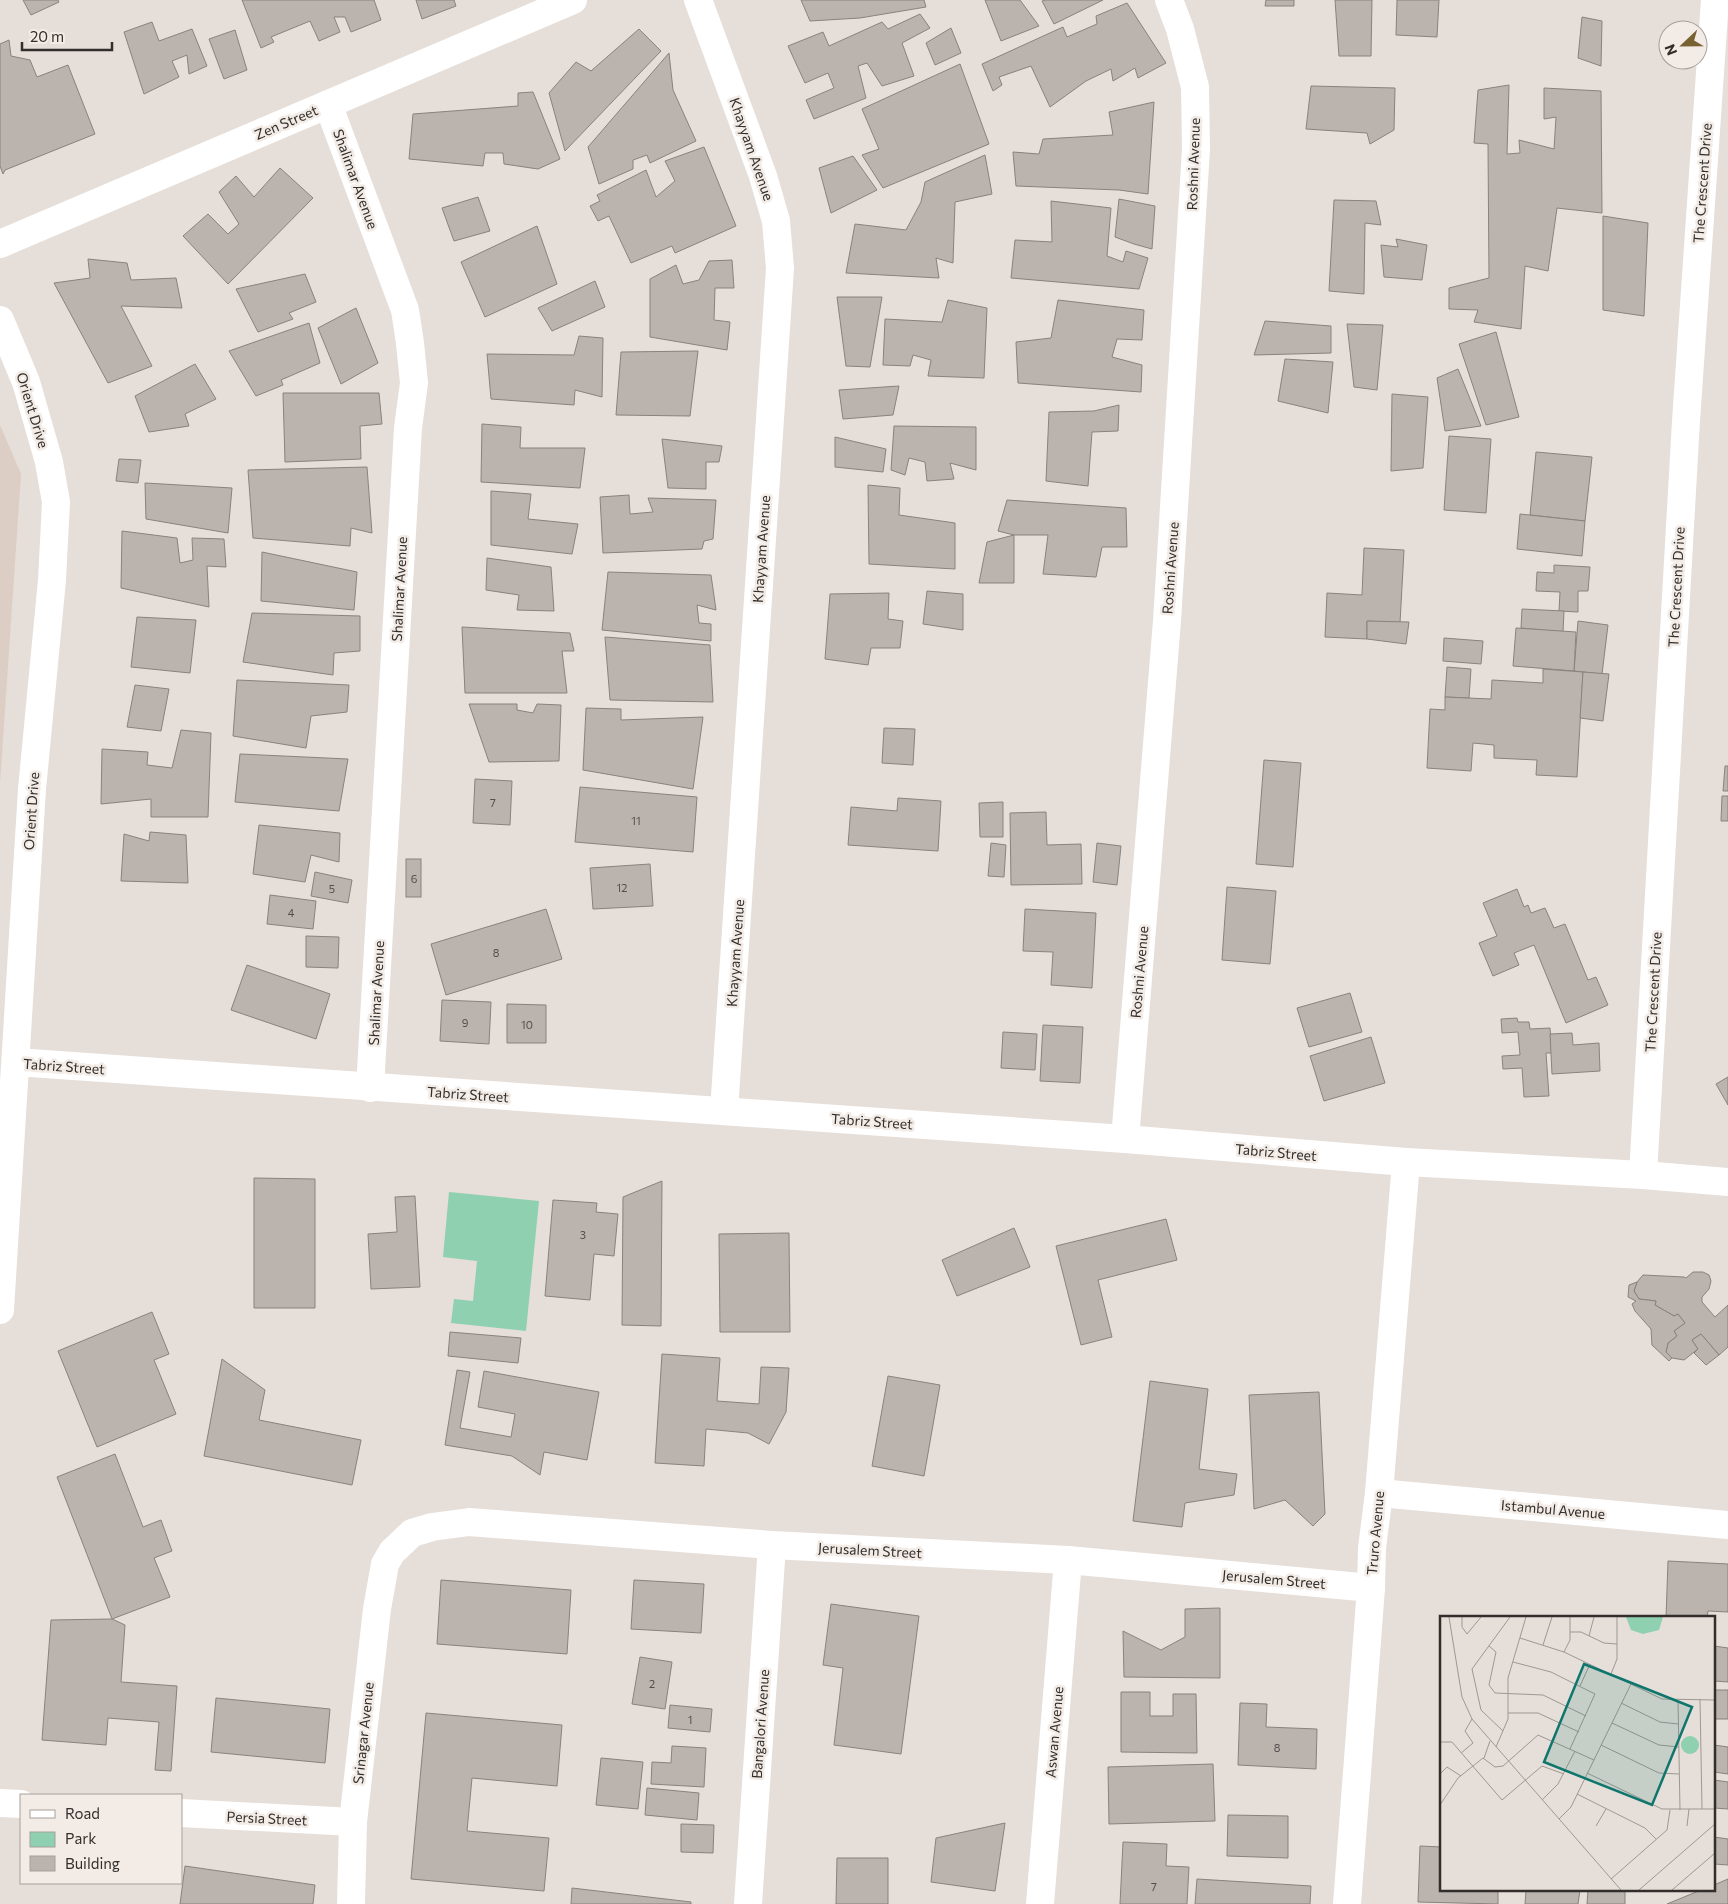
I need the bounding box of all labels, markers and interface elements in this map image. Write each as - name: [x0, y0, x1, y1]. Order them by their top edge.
- scale bar: [22, 20, 112, 52]
- north arrow: [1658, 20, 1708, 70]
- text: 20 m: [30, 27, 64, 45]
- text: N: [1661, 42, 1680, 58]
- street label: Khayyam Avenue: [726, 95, 778, 203]
- street label: Zen Street: [252, 101, 320, 143]
- street label: Roshni Avenue: [1183, 117, 1203, 211]
- street label: The Crescent Drive: [1689, 122, 1715, 244]
- street label: Shalimar Avenue: [330, 127, 382, 231]
- street label: Orient Drive: [13, 370, 53, 450]
- street label: Khayyam Avenue: [749, 495, 773, 603]
- street label: Roshni Avenue: [1158, 521, 1182, 615]
- street label: The Crescent Drive: [1664, 526, 1688, 648]
- street label: Shalimar Avenue: [388, 536, 410, 642]
- street label: Orient Drive: [20, 771, 42, 851]
- house number: 7: [490, 796, 496, 809]
- house number: 11: [631, 814, 641, 827]
- house number: 6: [411, 872, 418, 885]
- house number: 12: [617, 881, 627, 894]
- house number: 5: [329, 882, 335, 895]
- street label: Khayyam Avenue: [723, 899, 747, 1007]
- house number: 4: [288, 906, 295, 919]
- street label: Roshni Avenue: [1127, 925, 1151, 1019]
- street label: The Crescent Drive: [1641, 931, 1665, 1053]
- street label: Shalimar Avenue: [365, 940, 387, 1046]
- house number: 8: [493, 946, 500, 959]
- house number: 9: [462, 1016, 469, 1029]
- house number: 10: [521, 1018, 533, 1031]
- street label: Tabriz Street: [23, 1055, 106, 1077]
- street label: Tabriz Street: [427, 1083, 510, 1105]
- street label: Tabriz Street: [831, 1110, 914, 1132]
- street label: Tabriz Street: [1235, 1140, 1318, 1164]
- house number: 3: [580, 1228, 586, 1241]
- street label: Truro Avenue: [1363, 1490, 1387, 1576]
- street label: Istambul Avenue: [1500, 1496, 1606, 1522]
- street label: Jerusalem Street: [818, 1539, 923, 1561]
- street label: Jerusalem Street: [1221, 1566, 1327, 1592]
- inset map: [1440, 1616, 1716, 1892]
- street label: Bangalori Avenue: [748, 1669, 772, 1779]
- house number: 2: [649, 1677, 655, 1690]
- street label: Srinagar Avenue: [349, 1681, 377, 1785]
- street label: Aswan Avenue: [1042, 1686, 1066, 1778]
- house number: 1: [688, 1713, 692, 1726]
- house number: 8: [1274, 1741, 1281, 1754]
- legend: [20, 1794, 182, 1884]
- text: Road: [65, 1804, 100, 1822]
- street label: Persia Street: [226, 1807, 308, 1829]
- text: Park: [65, 1829, 96, 1847]
- text: Building: [65, 1854, 120, 1872]
- house number: 7: [1151, 1880, 1157, 1893]

